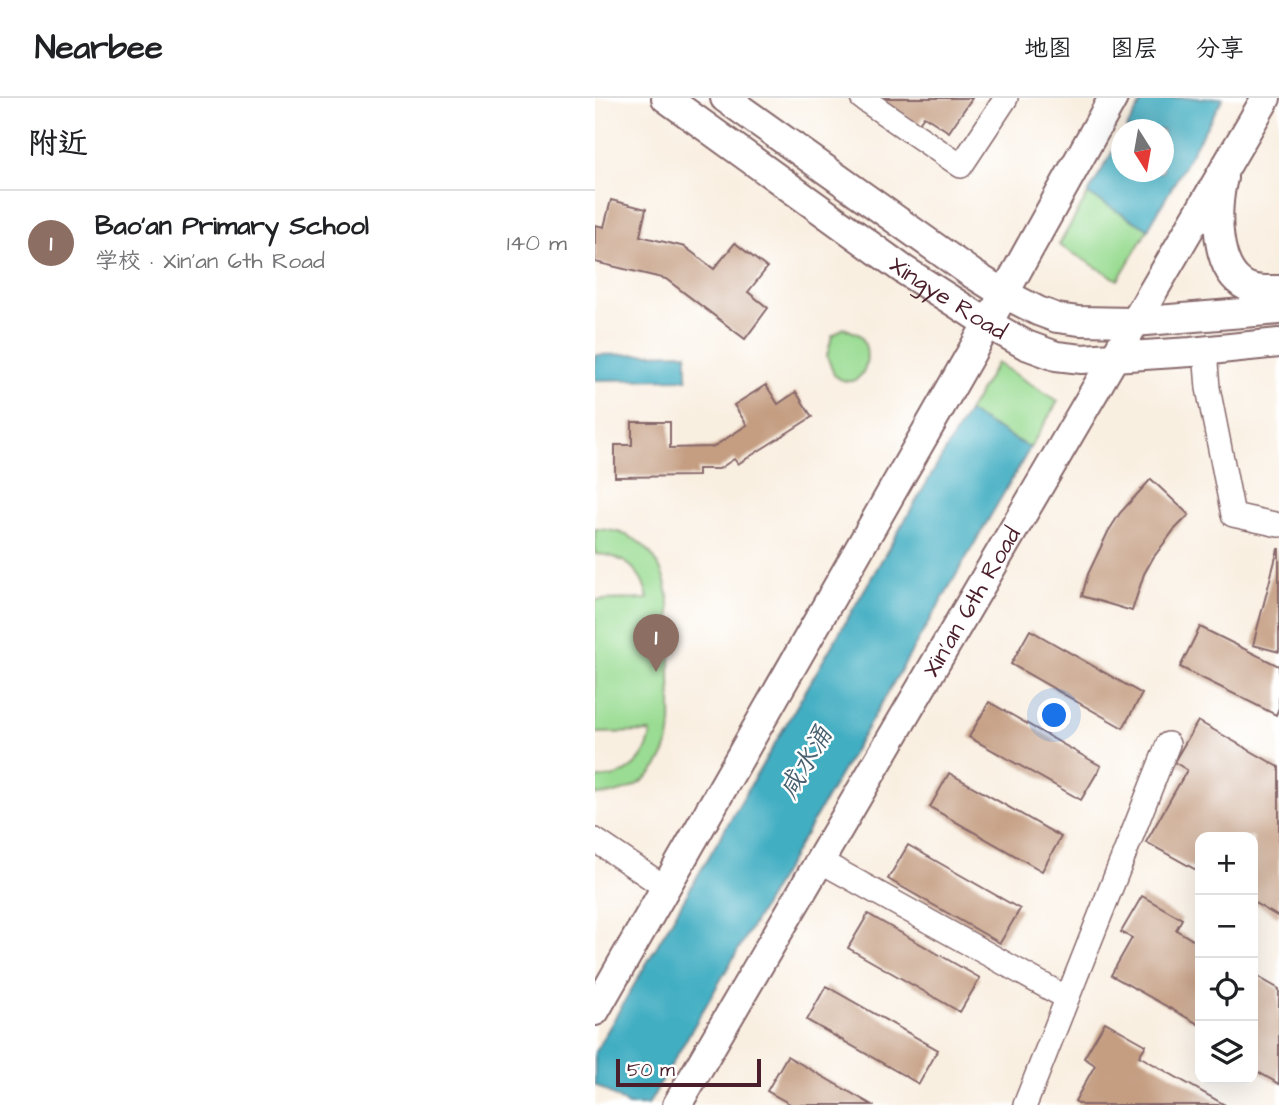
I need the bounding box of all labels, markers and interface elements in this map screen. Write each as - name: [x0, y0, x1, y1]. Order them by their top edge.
- text: Nearbee: [35, 25, 163, 71]
- text: 地图: [1024, 32, 1072, 66]
- text: 图层: [1110, 32, 1158, 66]
- text: 分享: [1196, 32, 1244, 66]
- north arrow: [1111, 119, 1174, 182]
- text: 附近: [28, 123, 88, 165]
- text: Bao'an Primary School: [95, 208, 369, 244]
- text: 1: [50, 227, 52, 259]
- text: 140 m: [507, 227, 567, 259]
- text: 学校 · Xin'an 6th Road: [95, 245, 325, 277]
- street label: Xingye Road: [882, 249, 1013, 349]
- street label: Xin'an 6th Road: [915, 521, 1030, 684]
- pin: 1: [633, 614, 679, 672]
- your location: [1037, 698, 1071, 732]
- water label: 咸水涌: [771, 719, 841, 805]
- map controls: [1195, 832, 1258, 1084]
- button: +: [1195, 832, 1258, 895]
- button: −: [1195, 895, 1258, 958]
- button: locate: [1195, 958, 1258, 1021]
- button: layers: [1195, 1021, 1258, 1084]
- scale bar: [616, 1056, 761, 1088]
- text: 50 m: [627, 1057, 675, 1084]

